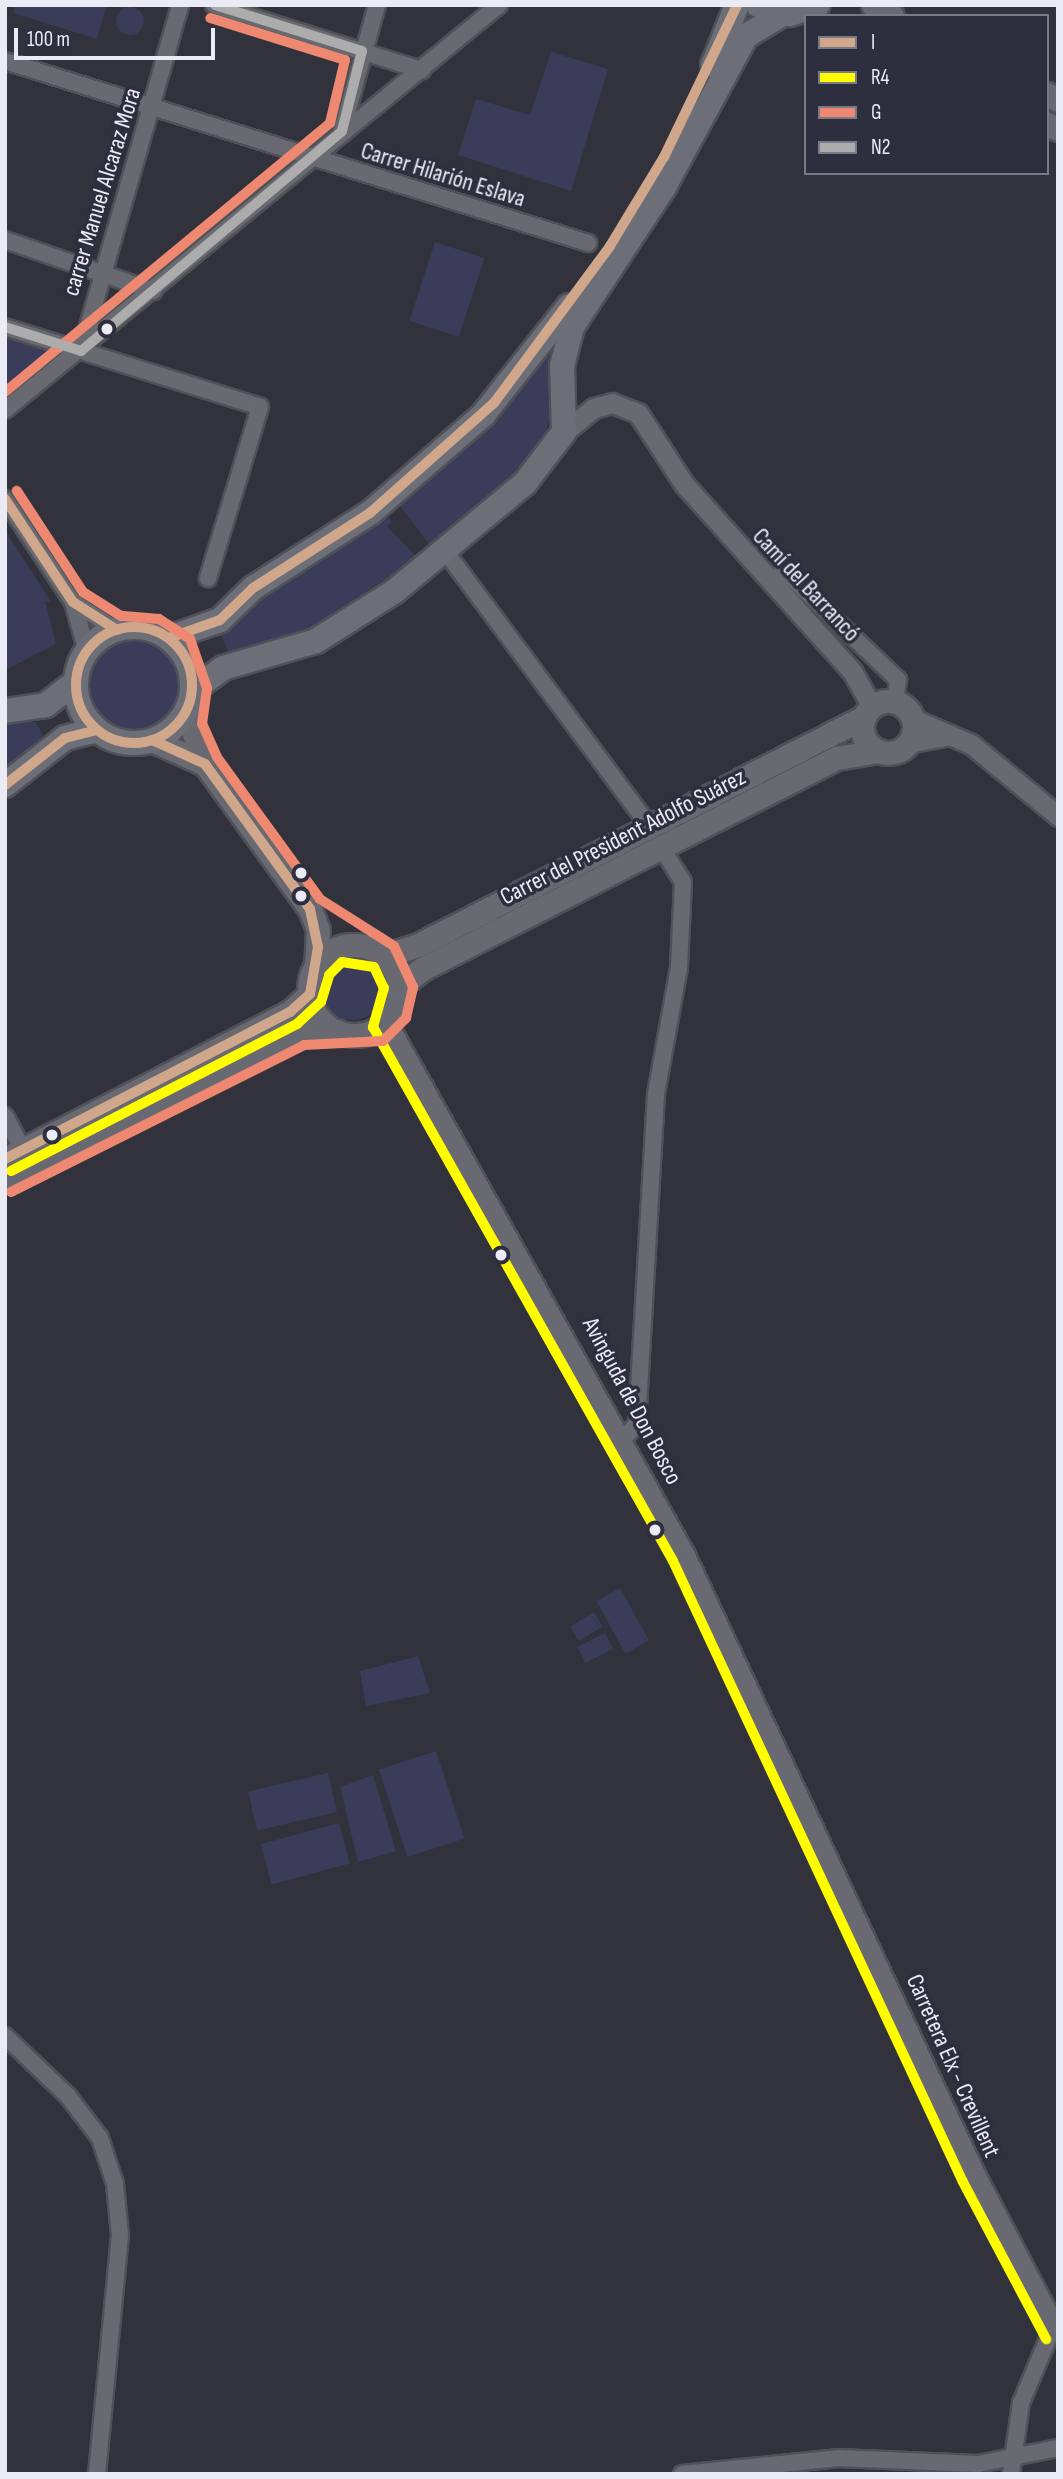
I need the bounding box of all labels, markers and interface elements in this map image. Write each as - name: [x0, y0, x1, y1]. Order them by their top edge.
- scale bar: [18, 14, 219, 58]
- legend: [804, 14, 1049, 175]
- text: 100 m: [27, 27, 70, 52]
- text: I: [871, 30, 875, 55]
- text: R4: [871, 65, 889, 90]
- street label: carrer Manuel Alcaraz Mora: [57, 85, 147, 299]
- text: G: [871, 100, 882, 125]
- text: N2: [871, 135, 890, 160]
- street label: Carrer Hilarión Eslava: [357, 136, 529, 214]
- unlabelled marker: [100, 322, 114, 336]
- street label: Camí del Barrancó: [746, 522, 866, 648]
- street label: Carrer del President Adolfo Suárez: [495, 763, 751, 911]
- unlabelled marker: [294, 866, 308, 880]
- unlabelled marker: [294, 889, 308, 903]
- unlabelled marker: [45, 1128, 59, 1142]
- unlabelled marker: [494, 1248, 508, 1262]
- street label: Avinguda de Don Bosco: [576, 1313, 688, 1489]
- unlabelled marker: [648, 1523, 662, 1537]
- street label: Carretera Elx - Crevillent: [900, 1970, 1006, 2162]

